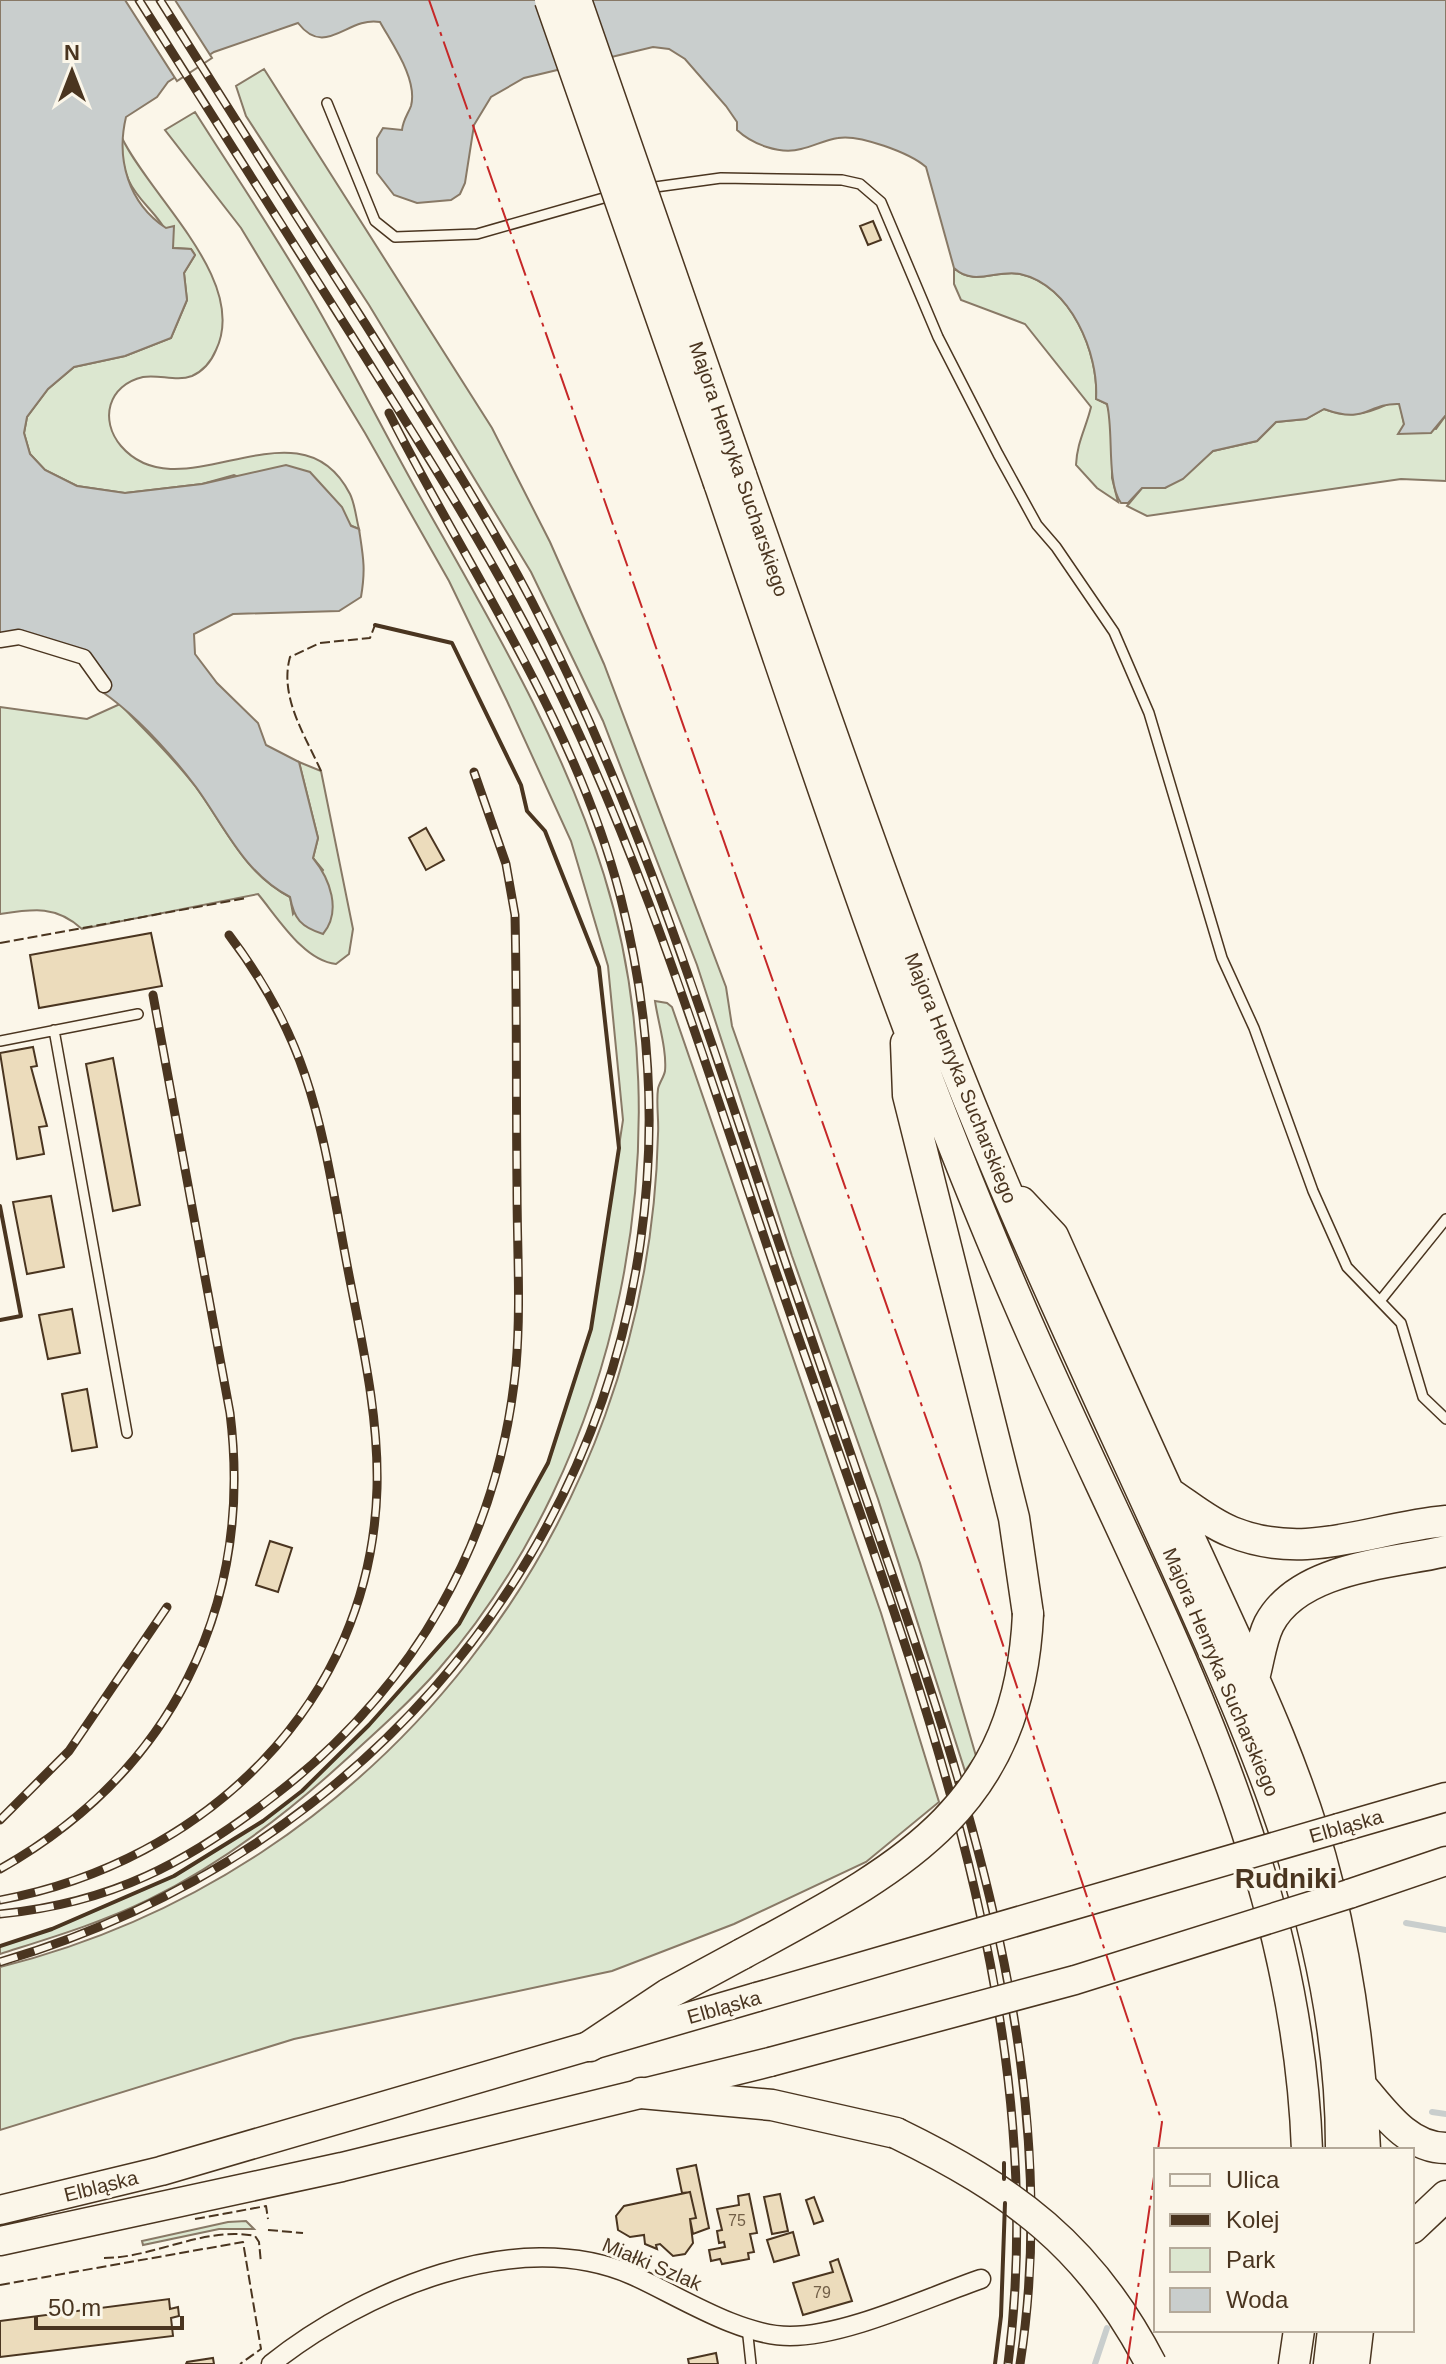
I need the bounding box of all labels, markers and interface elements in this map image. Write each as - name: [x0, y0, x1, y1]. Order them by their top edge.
- north arrow: [32, 32, 112, 112]
- text: N: [64, 40, 80, 65]
- street label: Majora Henryka Sucharskiego: [685, 339, 793, 599]
- street label: Majora Henryka Sucharskiego: [901, 950, 1021, 1206]
- street label: Majora Henryka Sucharskiego: [1159, 1544, 1283, 1800]
- street label: Elbląska: [1307, 1805, 1386, 1847]
- district label: Rudniki: [1235, 1863, 1337, 1894]
- street label: Elbląska: [685, 1986, 764, 2028]
- legend: [1154, 2148, 1414, 2332]
- street label: Elbląska: [62, 2166, 141, 2206]
- text: Ulica: [1226, 2166, 1280, 2193]
- text: Kolej: [1226, 2206, 1279, 2233]
- house number: 75: [728, 2212, 746, 2229]
- street label: Miałki Szlak: [599, 2233, 706, 2295]
- text: Park: [1226, 2246, 1276, 2273]
- scale bar: [36, 2280, 182, 2330]
- house number: 79: [813, 2284, 831, 2301]
- text: Woda: [1226, 2286, 1289, 2313]
- text: 50 m: [48, 2294, 101, 2321]

